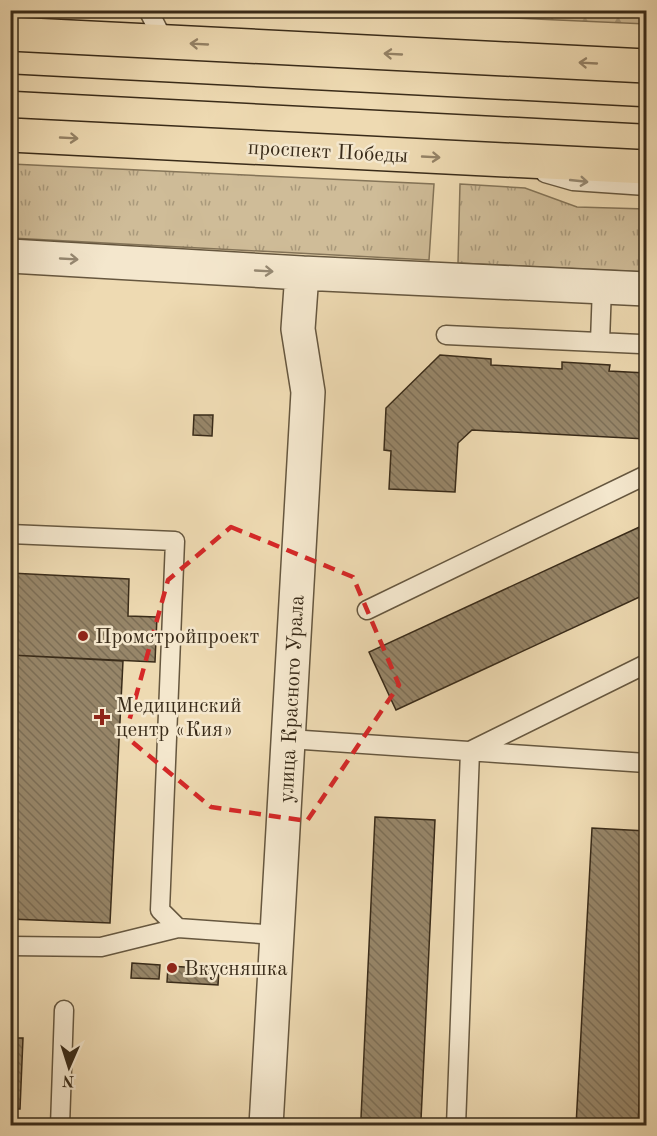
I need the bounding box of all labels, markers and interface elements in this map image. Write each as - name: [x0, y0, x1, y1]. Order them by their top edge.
- one-way arrow: [189, 39, 209, 50]
- one-way arrow: [384, 48, 404, 59]
- one-way arrow: [579, 58, 599, 69]
- one-way arrow: [58, 132, 78, 143]
- street label: проспект Победы: [247, 138, 409, 167]
- one-way arrow: [421, 151, 441, 162]
- one-way arrow: [569, 176, 589, 187]
- one-way arrow: [58, 254, 78, 265]
- one-way arrow: [253, 265, 273, 276]
- street label: улица Красного Урала: [277, 595, 308, 804]
- place label: Промстройпроект: [95, 627, 260, 648]
- marker: Промстройпроект: [76, 629, 90, 643]
- place label: Медицинский центр «Кия»: [116, 696, 241, 741]
- marker: Медицинский центр «Кия»: [93, 708, 111, 726]
- place label: Вкусняшка: [184, 959, 288, 980]
- marker: Вкусняшка: [165, 961, 179, 975]
- north arrow: [39, 1037, 99, 1097]
- text: N: [61, 1072, 75, 1088]

